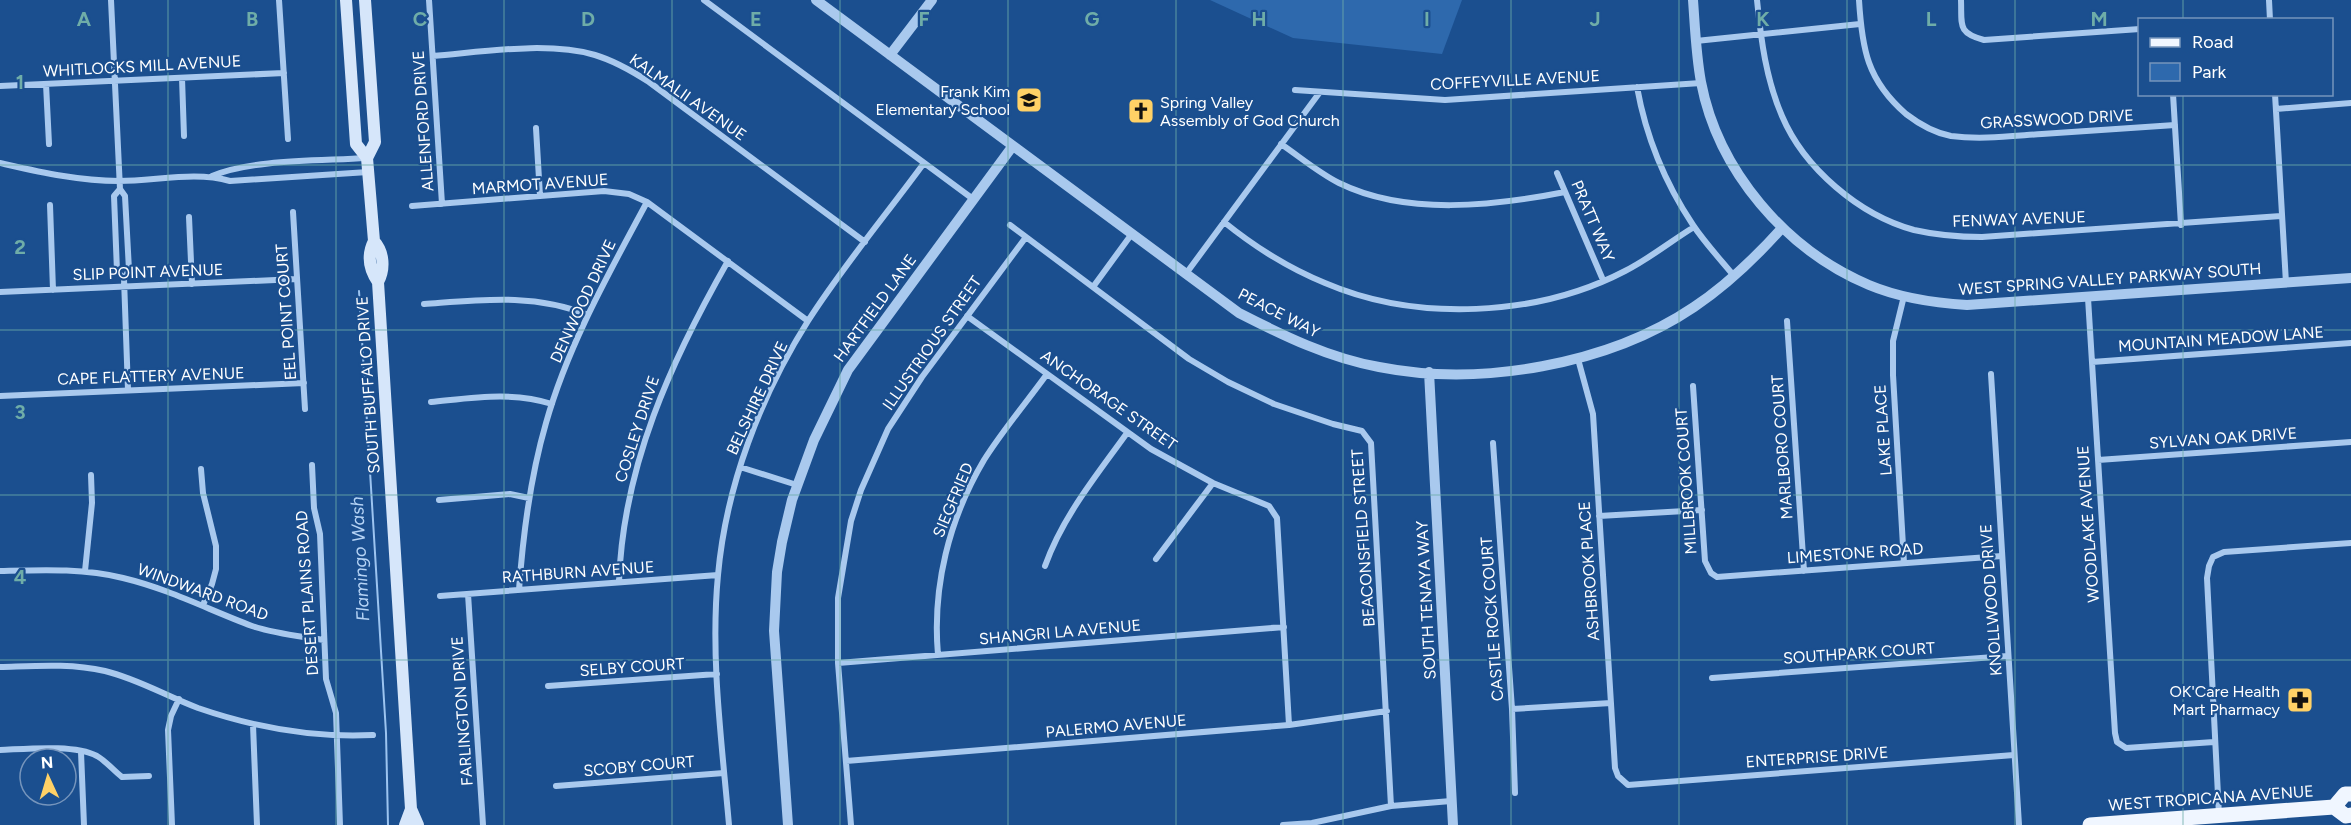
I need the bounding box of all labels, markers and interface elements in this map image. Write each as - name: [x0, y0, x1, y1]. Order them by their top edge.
- text: A: [77, 7, 92, 31]
- text: B: [246, 7, 258, 31]
- text: C: [413, 7, 427, 31]
- text: D: [581, 7, 595, 31]
- text: E: [750, 7, 762, 31]
- text: F: [918, 7, 930, 31]
- text: G: [1085, 7, 1100, 31]
- text: H: [1252, 7, 1267, 31]
- text: I: [1424, 7, 1430, 31]
- text: J: [1589, 7, 1601, 31]
- text: K: [1756, 7, 1770, 31]
- text: L: [1926, 7, 1937, 31]
- text: M: [2090, 7, 2108, 31]
- legend: [2138, 18, 2333, 96]
- text: Road: [2192, 31, 2233, 53]
- street label: ALLENFORD DRIVE: [409, 50, 437, 192]
- street label: KALMALII AVENUE: [626, 50, 750, 144]
- street label: WHITLOCKS MILL AVENUE: [42, 51, 242, 81]
- text: Park: [2192, 61, 2227, 83]
- street label: COFFEYVILLE AVENUE: [1430, 66, 1600, 94]
- text: 1: [16, 70, 24, 94]
- place label: Frank Kim Elementary School: [876, 82, 1010, 119]
- school or university icon: Frank Kim Elementary School: [1014, 85, 1044, 115]
- place label: Spring Valley Assembly of God Church: [1160, 93, 1340, 130]
- church icon: Spring Valley Assembly of God Church: [1126, 96, 1156, 126]
- street label: GRASSWOOD DRIVE: [1980, 105, 2134, 133]
- street label: MARMOT AVENUE: [471, 170, 609, 198]
- street label: PRATT WAY: [1567, 177, 1619, 265]
- street label: FENWAY AVENUE: [1952, 207, 2086, 231]
- text: 2: [14, 235, 26, 259]
- street label: DENWOOD DRIVE: [546, 236, 620, 366]
- street label: EEL POINT COURT: [272, 243, 300, 381]
- street label: HARTFIELD LANE: [830, 250, 920, 366]
- street label: WEST SPRING VALLEY PARKWAY SOUTH: [1958, 259, 2262, 299]
- street label: SLIP POINT AVENUE: [72, 260, 224, 284]
- street label: ILLUSTRIOUS STREET: [879, 272, 986, 414]
- street label: PEACE WAY: [1235, 284, 1323, 342]
- street label: SOUTH BUFFALO DRIVE: [352, 296, 384, 474]
- street label: MOUNTAIN MEADOW LANE: [2117, 322, 2325, 356]
- street label: BELSHIRE DRIVE: [722, 338, 792, 458]
- street label: ANCHORAGE STREET: [1037, 346, 1181, 454]
- street label: CAPE FLATTERY AVENUE: [57, 363, 245, 389]
- street label: COSLEY DRIVE: [611, 373, 663, 485]
- street label: MARLBORO COURT: [1767, 374, 1797, 520]
- street label: LAKE PLACE: [1870, 384, 1896, 476]
- text: 3: [14, 400, 26, 424]
- street label: MILLBROOK COURT: [1671, 407, 1701, 555]
- street label: SYLVAN OAK DRIVE: [2148, 423, 2298, 453]
- street label: WOODLAKE AVENUE: [2073, 445, 2103, 603]
- street label: BEACONSFIELD STREET: [1347, 448, 1379, 628]
- street label: SIEGFRIED: [929, 460, 977, 540]
- water label: Flamingo Wash: [346, 496, 374, 622]
- street label: ASHBROOK PLACE: [1575, 500, 1603, 642]
- street label: DESERT PLAINS ROAD: [292, 510, 322, 676]
- street label: SOUTH TENAYA WAY: [1412, 520, 1440, 680]
- street label: KNOLLWOOD DRIVE: [1976, 523, 2006, 677]
- street label: CASTLE ROCK COURT: [1477, 536, 1507, 702]
- street label: LIMESTONE ROAD: [1786, 539, 1924, 567]
- street label: RATHBURN AVENUE: [501, 557, 655, 587]
- street label: WINDWARD ROAD: [135, 559, 271, 625]
- text: 4: [14, 565, 27, 589]
- street label: SHANGRI LA AVENUE: [978, 615, 1142, 649]
- street label: FARLINGTON DRIVE: [447, 635, 477, 787]
- street label: SOUTHPARK COURT: [1782, 638, 1936, 668]
- street label: SELBY COURT: [579, 654, 685, 680]
- place label: OK'Care Health Mart Pharmacy: [2169, 682, 2281, 719]
- pharmacy icon: OK'Care Health Mart Pharmacy: [2285, 685, 2315, 715]
- street label: PALERMO AVENUE: [1045, 710, 1187, 742]
- street label: ENTERPRISE DRIVE: [1745, 743, 1889, 771]
- north arrow: [18, 747, 78, 807]
- street label: SCOBY COURT: [583, 752, 695, 780]
- text: N: [40, 753, 54, 772]
- street label: WEST TROPICANA AVENUE: [2108, 781, 2314, 815]

